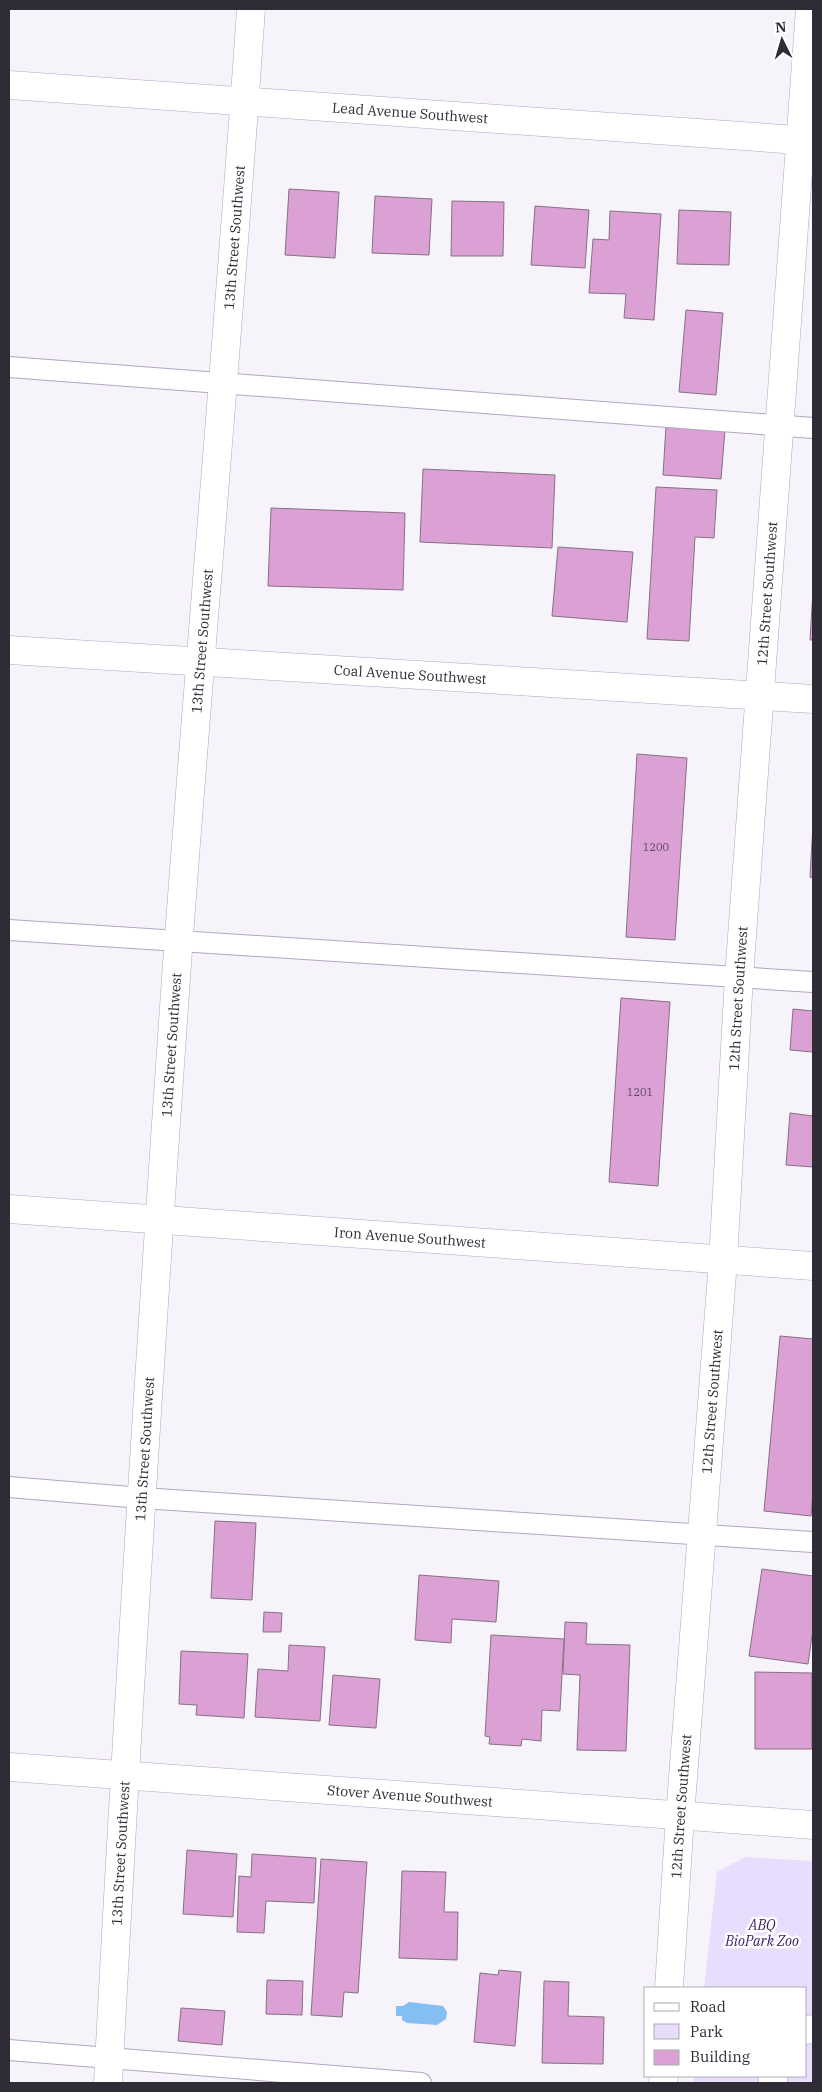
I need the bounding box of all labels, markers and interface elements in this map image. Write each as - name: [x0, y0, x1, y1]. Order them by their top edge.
- north arrow: [757, 15, 807, 65]
- text: N: [775, 18, 787, 36]
- street label: Lead Avenue Southwest: [331, 99, 489, 127]
- street label: 13th Street Southwest: [220, 165, 249, 310]
- street label: 12th Street Southwest: [753, 521, 781, 666]
- street label: 13th Street Southwest: [187, 568, 217, 714]
- street label: Coal Avenue Southwest: [333, 661, 487, 688]
- house number: 1200: [643, 840, 670, 854]
- street label: 12th Street Southwest: [725, 926, 752, 1071]
- street label: 13th Street Southwest: [157, 972, 185, 1118]
- house number: 1201: [627, 1085, 653, 1099]
- street label: Iron Avenue Southwest: [334, 1223, 487, 1252]
- street label: 12th Street Southwest: [698, 1329, 727, 1474]
- street label: 13th Street Southwest: [131, 1376, 158, 1522]
- street label: 12th Street Southwest: [667, 1733, 695, 1879]
- street label: 13th Street Southwest: [107, 1781, 134, 1926]
- street label: Stover Avenue Southwest: [326, 1781, 494, 1811]
- park label: ABQ BioPark Zoo: [724, 1916, 799, 1950]
- legend: [644, 1987, 807, 2077]
- text: Road: [690, 1997, 726, 2016]
- text: Park: [690, 2022, 723, 2041]
- text: Building: [690, 2047, 750, 2066]

